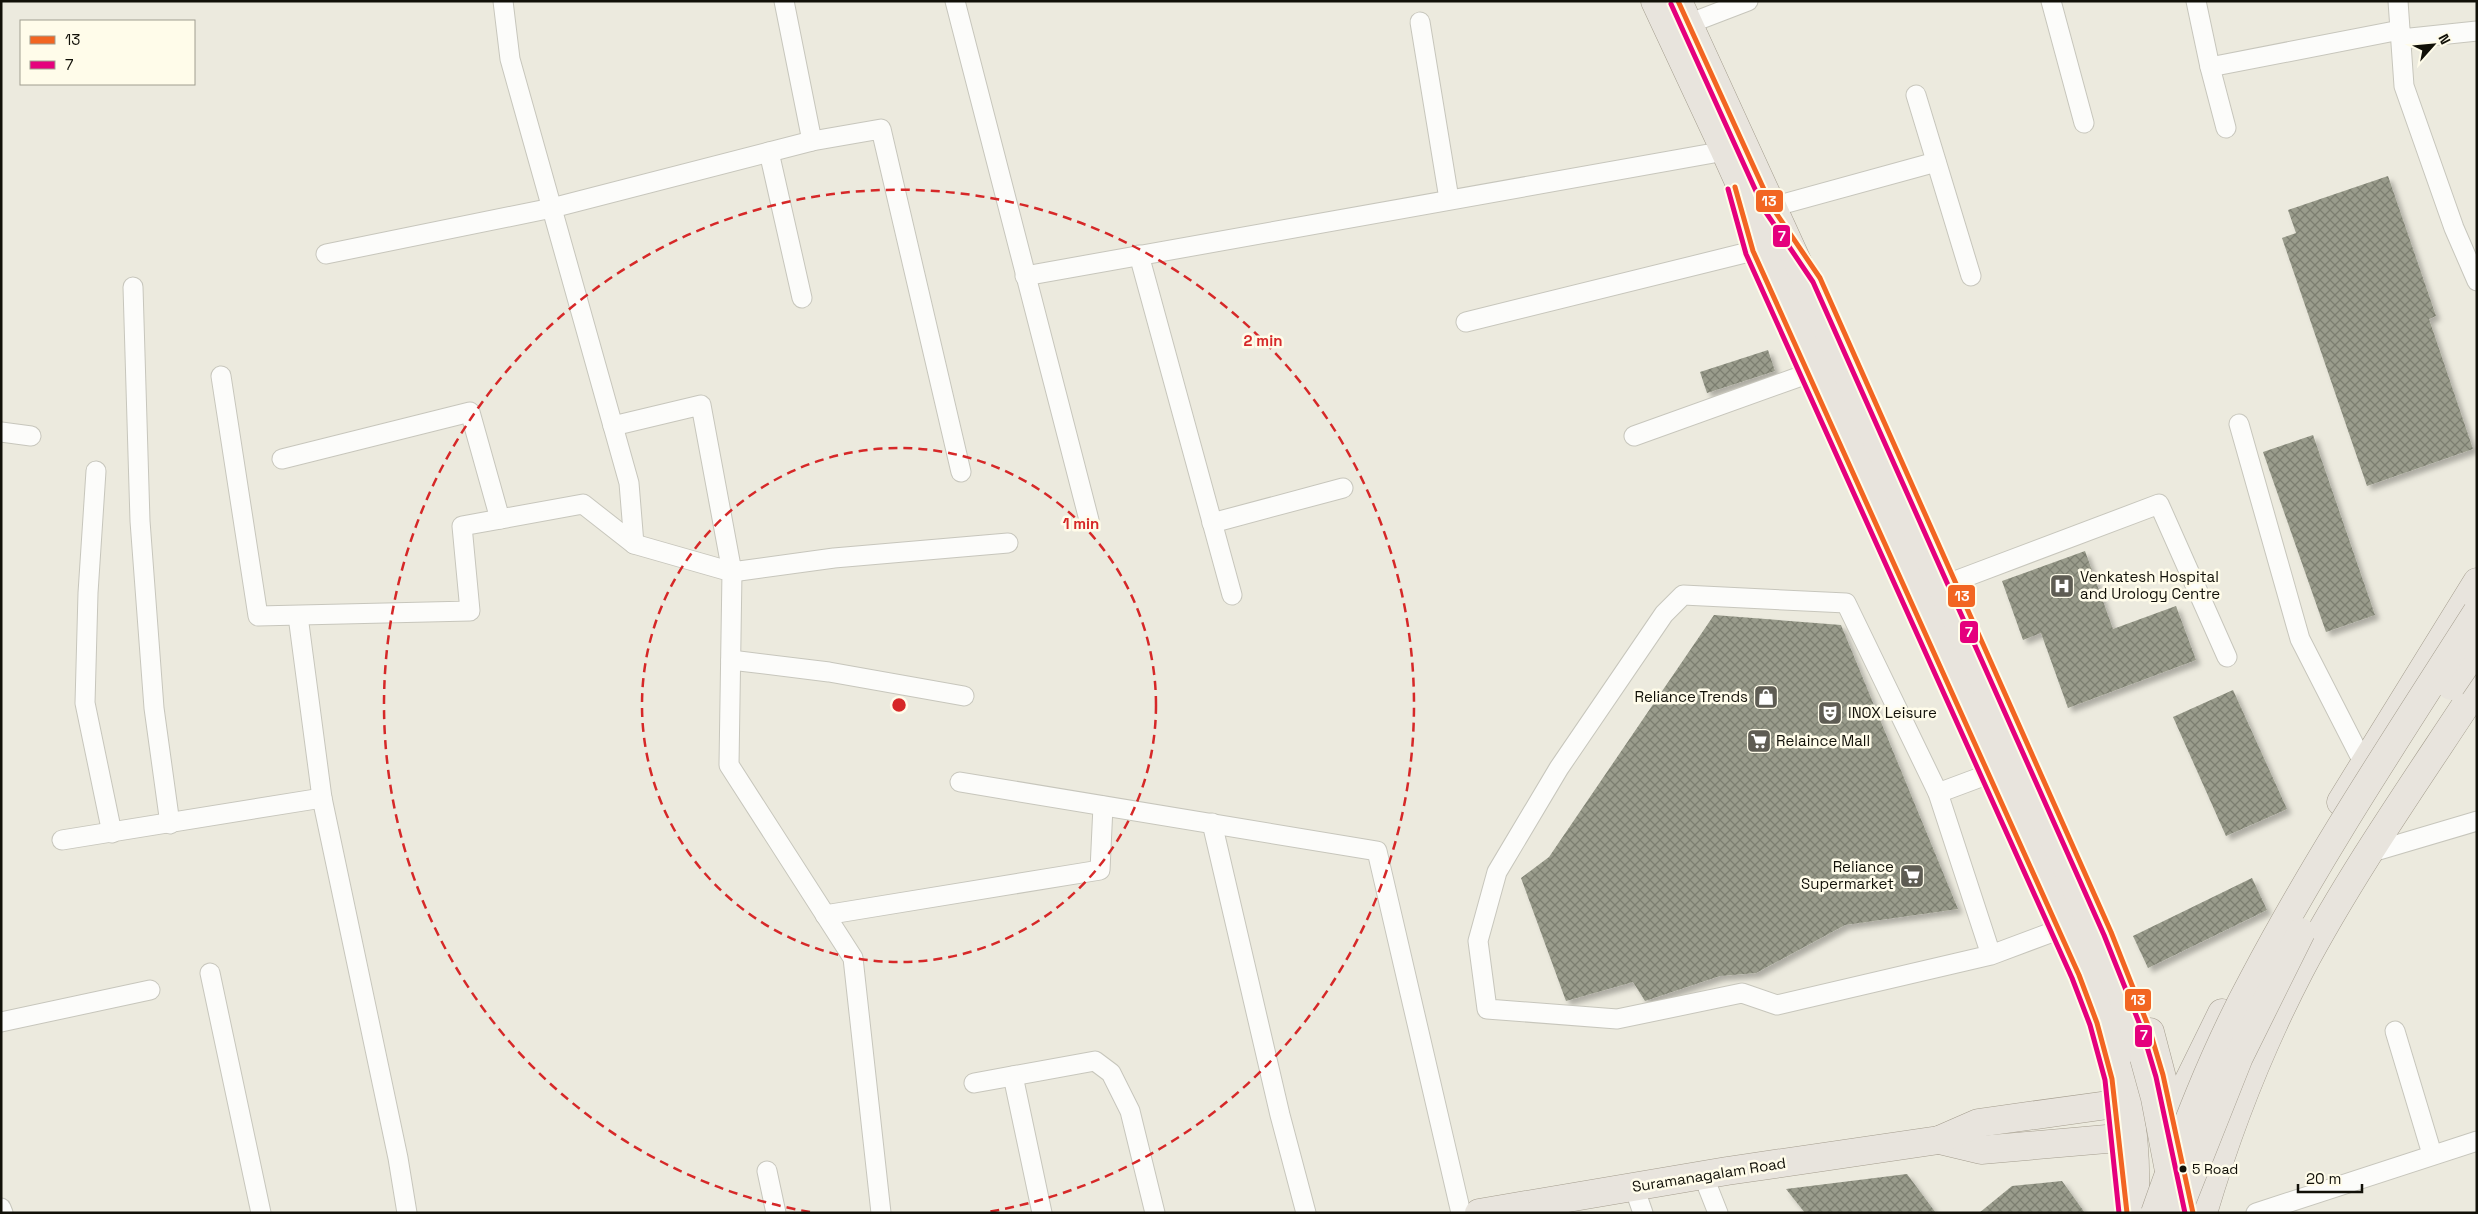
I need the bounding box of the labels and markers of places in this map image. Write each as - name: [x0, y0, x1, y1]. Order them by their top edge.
- place label: Venkatesh Hospital and Urology Centre: [2080, 567, 2220, 603]
- hospital icon: Venkatesh Hospital and Urology Centre: [2049, 573, 2075, 599]
- shop icon: Reliance Trends: [1753, 684, 1779, 710]
- place label: Reliance Trends: [1634, 687, 1748, 706]
- centre of rings: [890, 696, 908, 714]
- theatre icon: INOX Leisure: [1817, 700, 1843, 726]
- place label: INOX Leisure: [1848, 703, 1937, 722]
- supermarket icon: Relaince Mall: [1746, 728, 1772, 754]
- place label: Relaince Mall: [1776, 731, 1870, 750]
- place label: Reliance Supermarket: [1801, 857, 1894, 893]
- supermarket icon: Reliance Supermarket: [1899, 863, 1925, 889]
- place label: 5 Road: [2192, 1160, 2238, 1178]
- marker: 5 Road: [2178, 1164, 2188, 1174]

